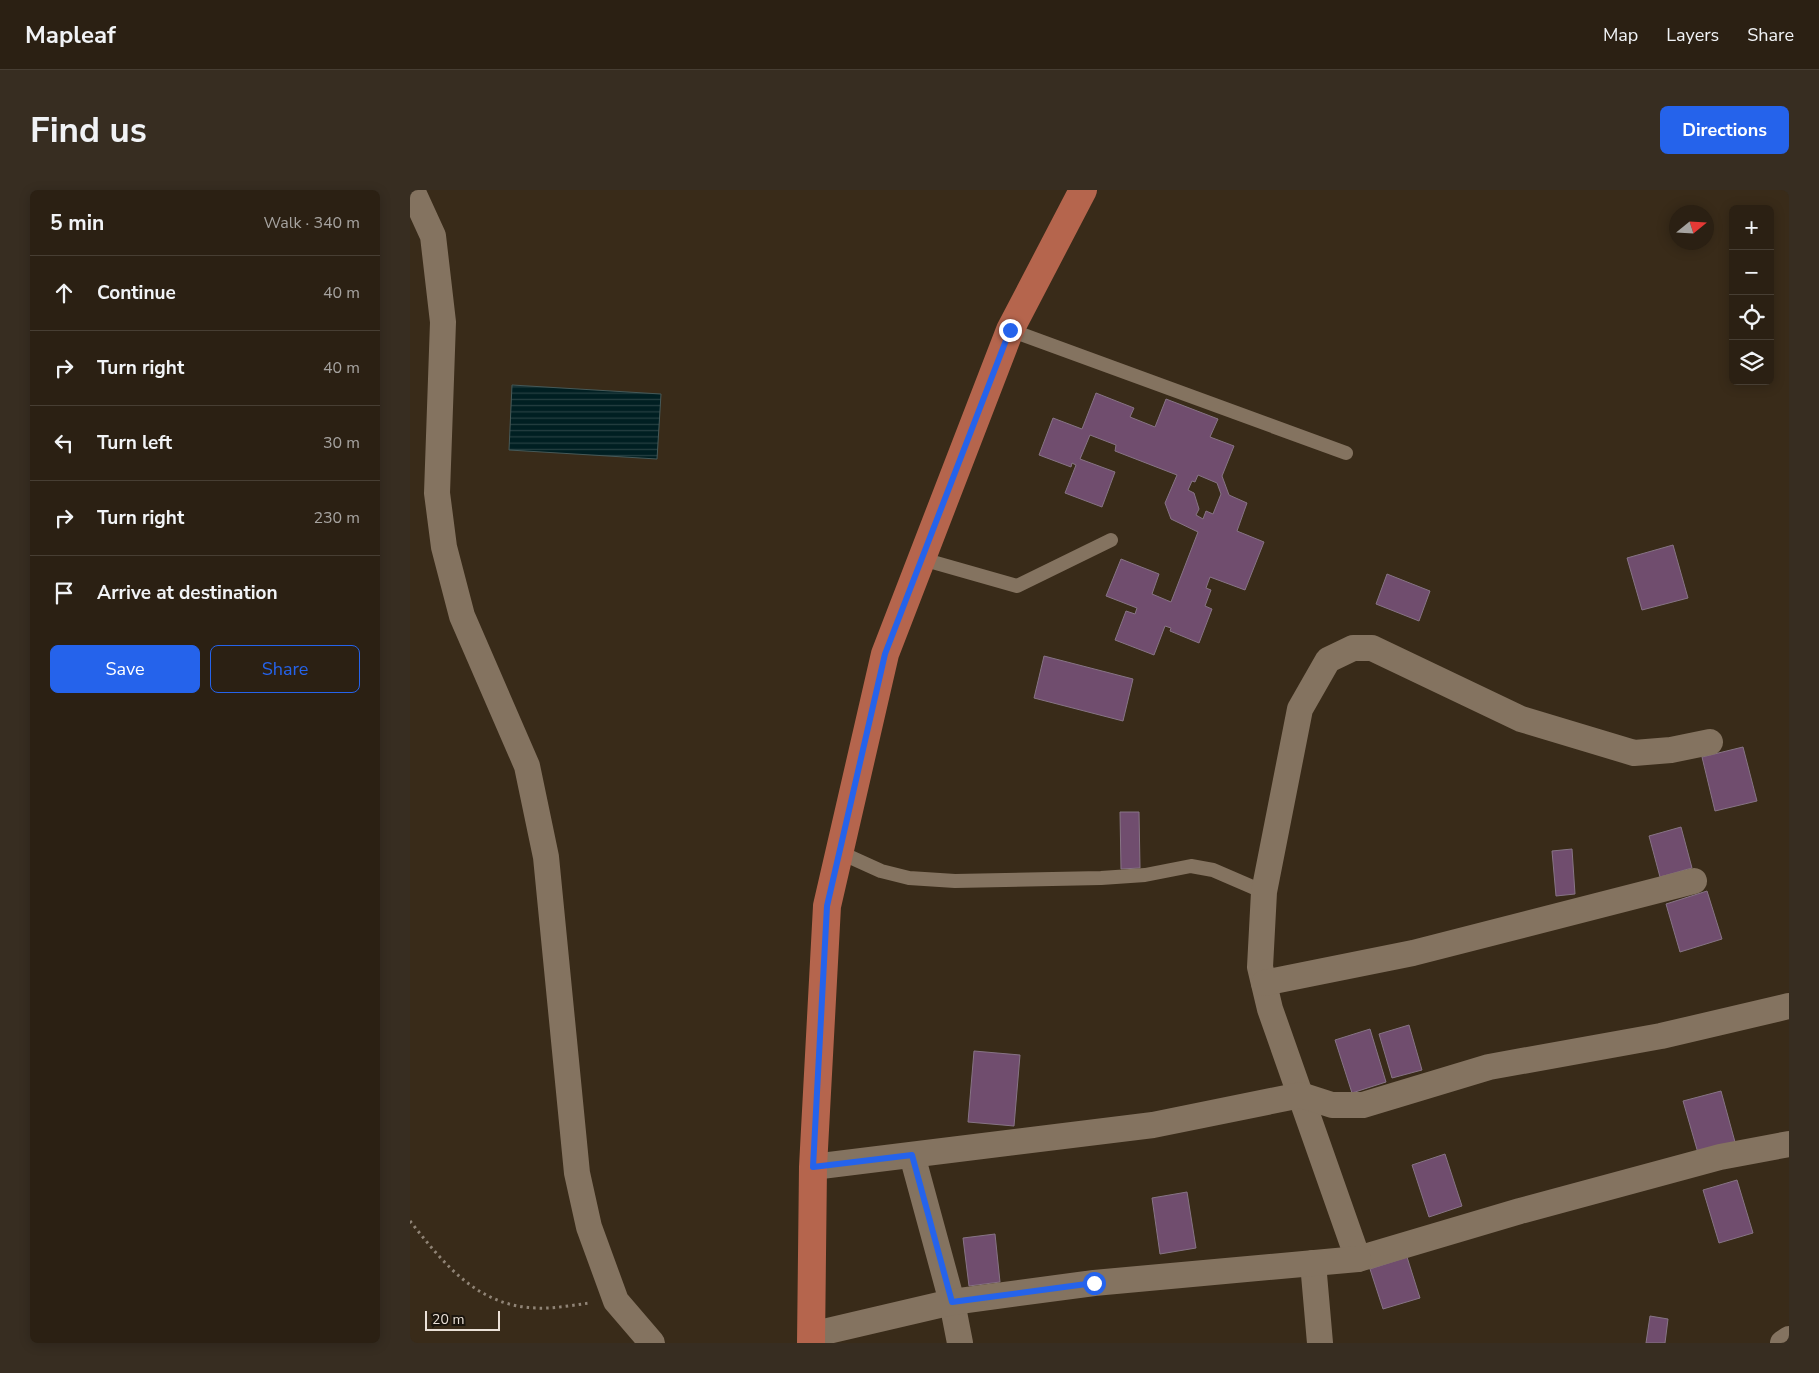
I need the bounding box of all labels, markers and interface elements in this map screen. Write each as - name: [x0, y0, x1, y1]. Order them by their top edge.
- text: Mapleaf: [25, 19, 116, 51]
- text: Map: [1603, 23, 1638, 47]
- text: Layers: [1666, 23, 1719, 47]
- text: Share: [1747, 23, 1794, 47]
- button: Directions: [1660, 106, 1789, 154]
- text: Find us: [30, 107, 147, 154]
- north arrow: [1669, 205, 1714, 250]
- map controls: [1729, 205, 1774, 385]
- button: +: [1729, 205, 1774, 250]
- text: 5 min: [50, 209, 104, 237]
- text: Walk · 340 m: [264, 212, 360, 234]
- button: −: [1729, 250, 1774, 295]
- icon: ahead: [50, 279, 78, 307]
- text: Continue: [97, 280, 176, 306]
- text: 40 m: [323, 282, 360, 304]
- button: locate: [1729, 295, 1774, 340]
- route end: [999, 319, 1022, 342]
- button: layers: [1729, 340, 1774, 385]
- icon: right: [50, 354, 78, 382]
- text: Turn right: [97, 355, 184, 381]
- text: 40 m: [323, 357, 360, 379]
- icon: left: [50, 429, 78, 457]
- text: Turn left: [97, 430, 172, 456]
- text: 30 m: [323, 432, 360, 454]
- icon: right: [50, 504, 78, 532]
- text: Turn right: [97, 505, 184, 531]
- text: 230 m: [313, 507, 360, 529]
- icon: arrive: [50, 579, 78, 607]
- text: Arrive at destination: [97, 580, 278, 606]
- button: Save: [50, 645, 200, 693]
- button: Share: [210, 645, 360, 693]
- route start: [1083, 1272, 1106, 1295]
- scale bar: [425, 1308, 500, 1331]
- text: 20 m: [432, 1310, 464, 1329]

